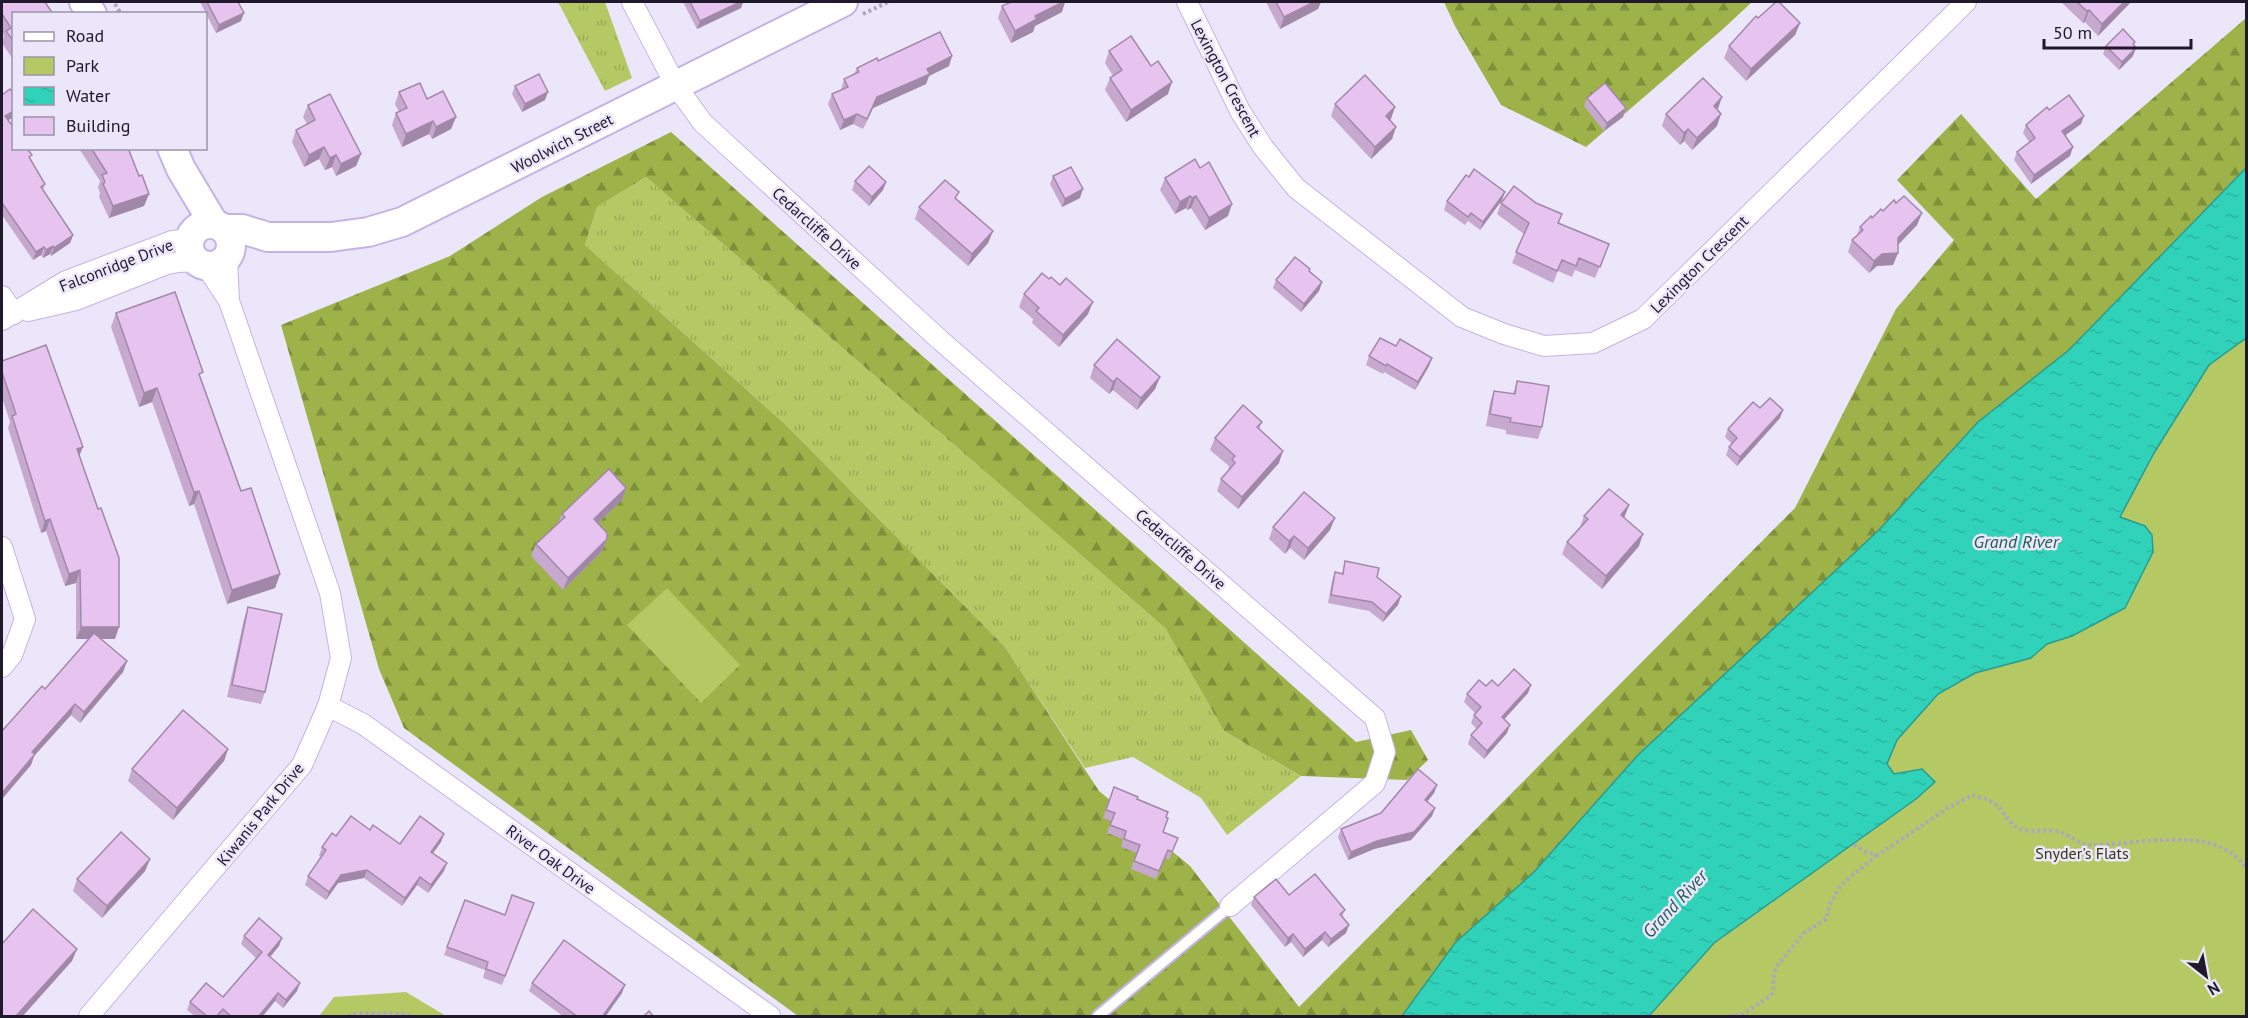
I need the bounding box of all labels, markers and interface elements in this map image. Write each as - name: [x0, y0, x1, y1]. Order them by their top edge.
- legend: [12, 12, 207, 150]
- scale bar: [2044, 12, 2191, 50]
- street label: Lexington Crescent: [1187, 16, 1266, 141]
- text: 50 m: [2053, 21, 2092, 44]
- text: Road: [66, 24, 104, 47]
- text: Park: [66, 54, 99, 77]
- text: Water: [66, 84, 110, 107]
- street label: Woolwich Street: [508, 109, 617, 177]
- text: Building: [66, 114, 130, 137]
- street label: Cedarcliffe Drive: [768, 183, 866, 273]
- street label: Lexington Crescent: [1646, 211, 1752, 317]
- street label: Falconridge Drive: [56, 234, 176, 296]
- street label: Cedarcliffe Drive: [1132, 504, 1230, 594]
- water label: Grand River: [1973, 530, 2060, 553]
- street label: Kiwanis Park Drive: [212, 758, 308, 870]
- street label: River Oak Drive: [502, 820, 600, 898]
- park label: Snyder's Flats: [2035, 843, 2129, 863]
- water label: Grand River: [1637, 864, 1713, 943]
- north arrow: [2176, 946, 2236, 1006]
- text: N: [2204, 978, 2223, 1000]

